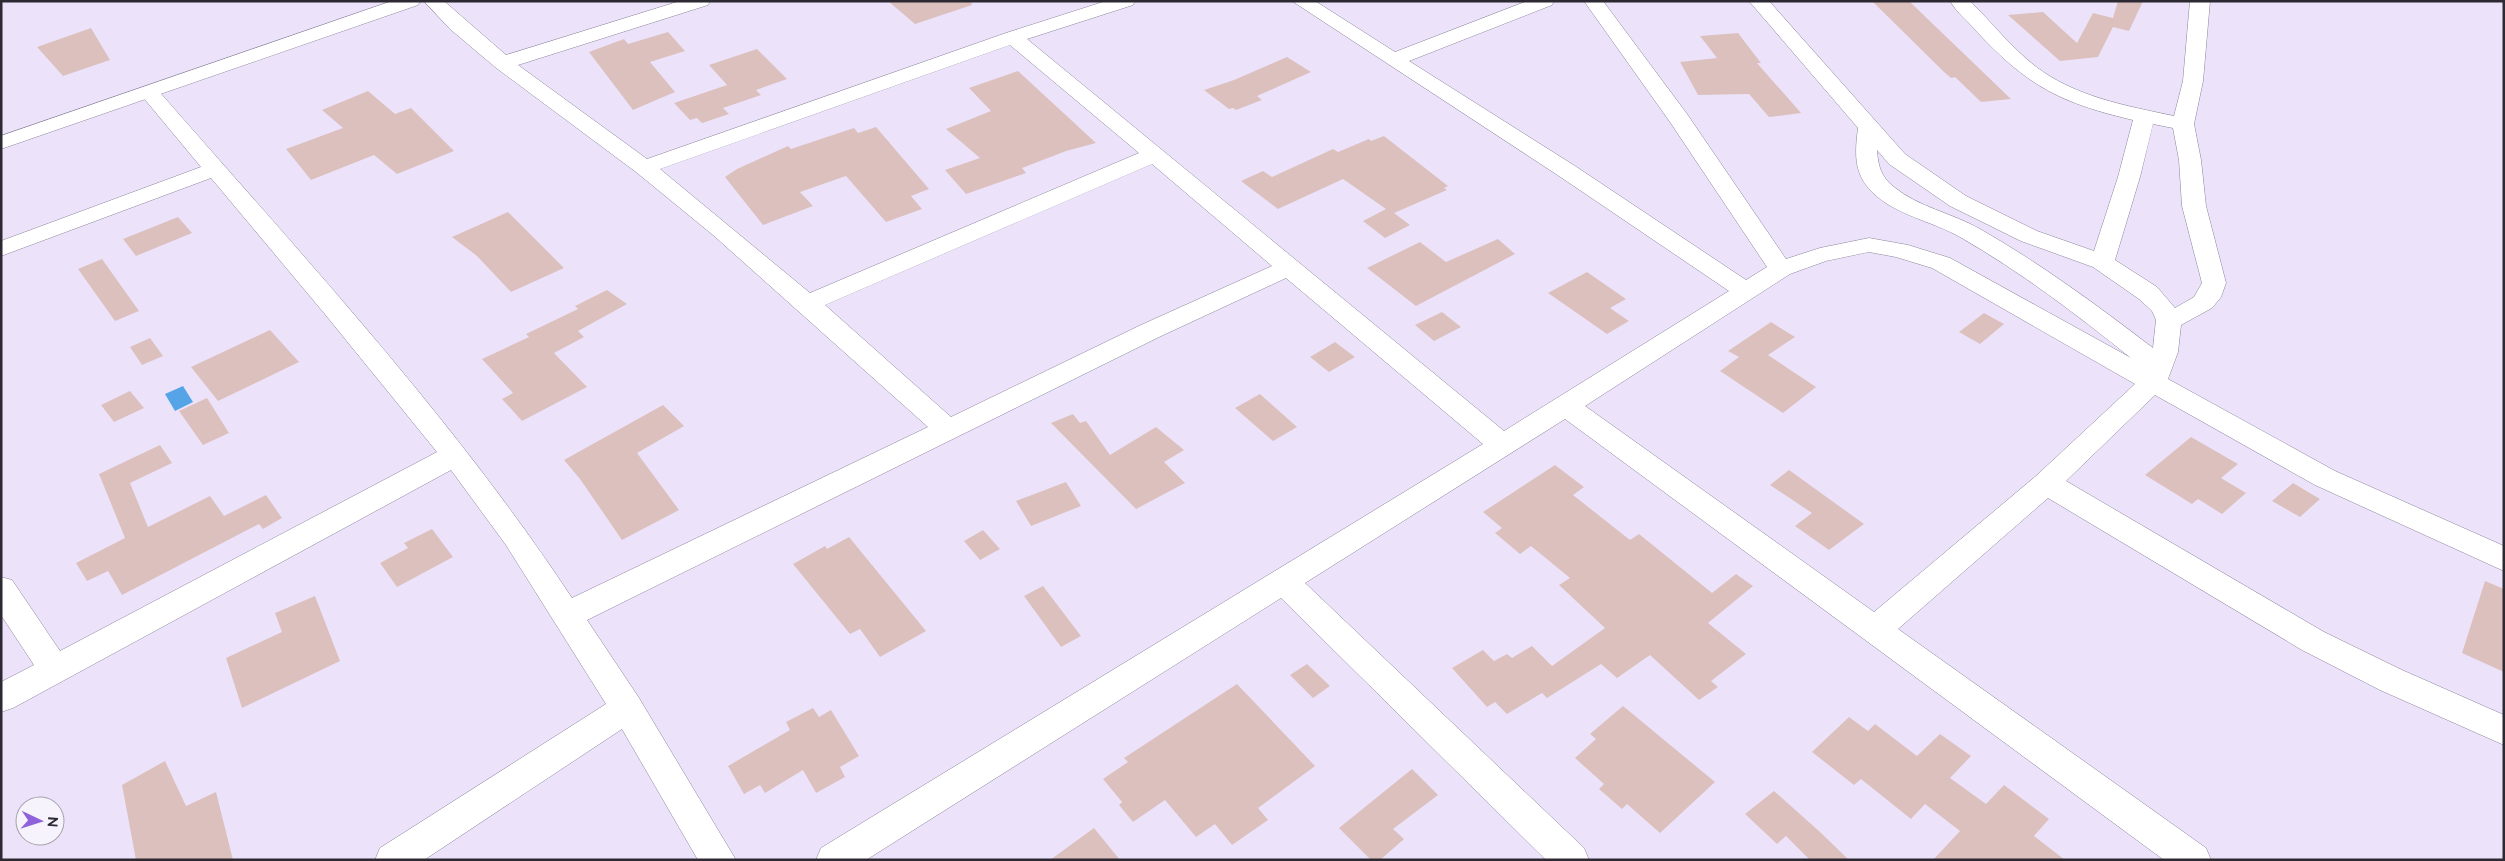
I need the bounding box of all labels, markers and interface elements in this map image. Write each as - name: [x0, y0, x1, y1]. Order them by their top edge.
- north arrow: [15, 796, 65, 846]
- text: N: [45, 816, 61, 828]

